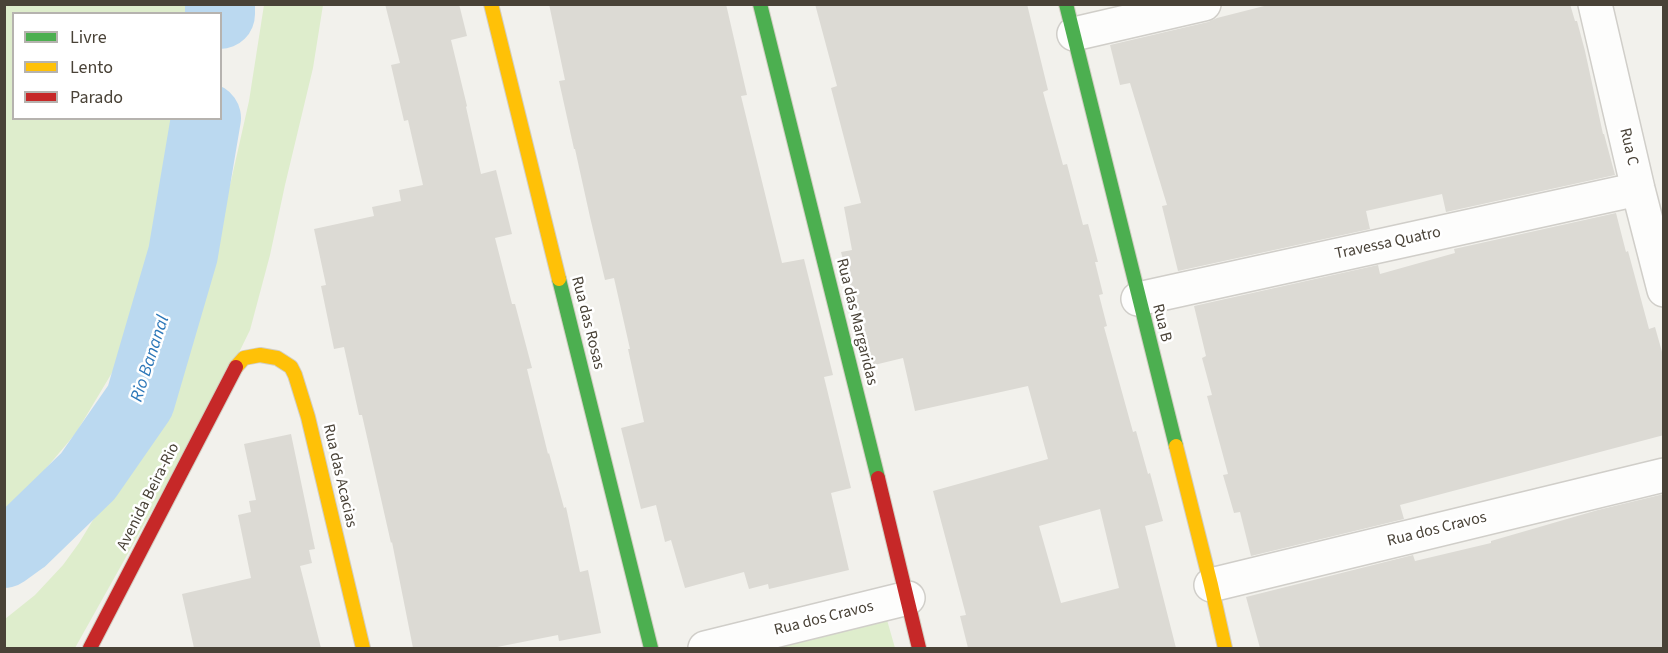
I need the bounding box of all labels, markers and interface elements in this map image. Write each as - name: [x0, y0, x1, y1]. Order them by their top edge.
- legend: [12, 12, 222, 120]
- text: Livre: [70, 25, 107, 50]
- text: Lento: [70, 55, 113, 80]
- text: Parado: [70, 85, 123, 110]
- street label: Rua C: [1614, 126, 1642, 168]
- street label: Travessa Quatro: [1333, 223, 1443, 265]
- street label: Rua das Margaridas: [831, 257, 881, 387]
- street label: Rua das Rosas: [566, 275, 608, 371]
- street label: Rua B: [1147, 302, 1175, 344]
- water label: Rio Bananal: [127, 313, 175, 405]
- street label: Rua das Acacias: [318, 422, 360, 530]
- street label: Avenida Beira-Rio: [114, 440, 184, 554]
- street label: Rua dos Cravos: [1385, 508, 1489, 552]
- street label: Rua dos Cravos: [772, 597, 876, 641]

